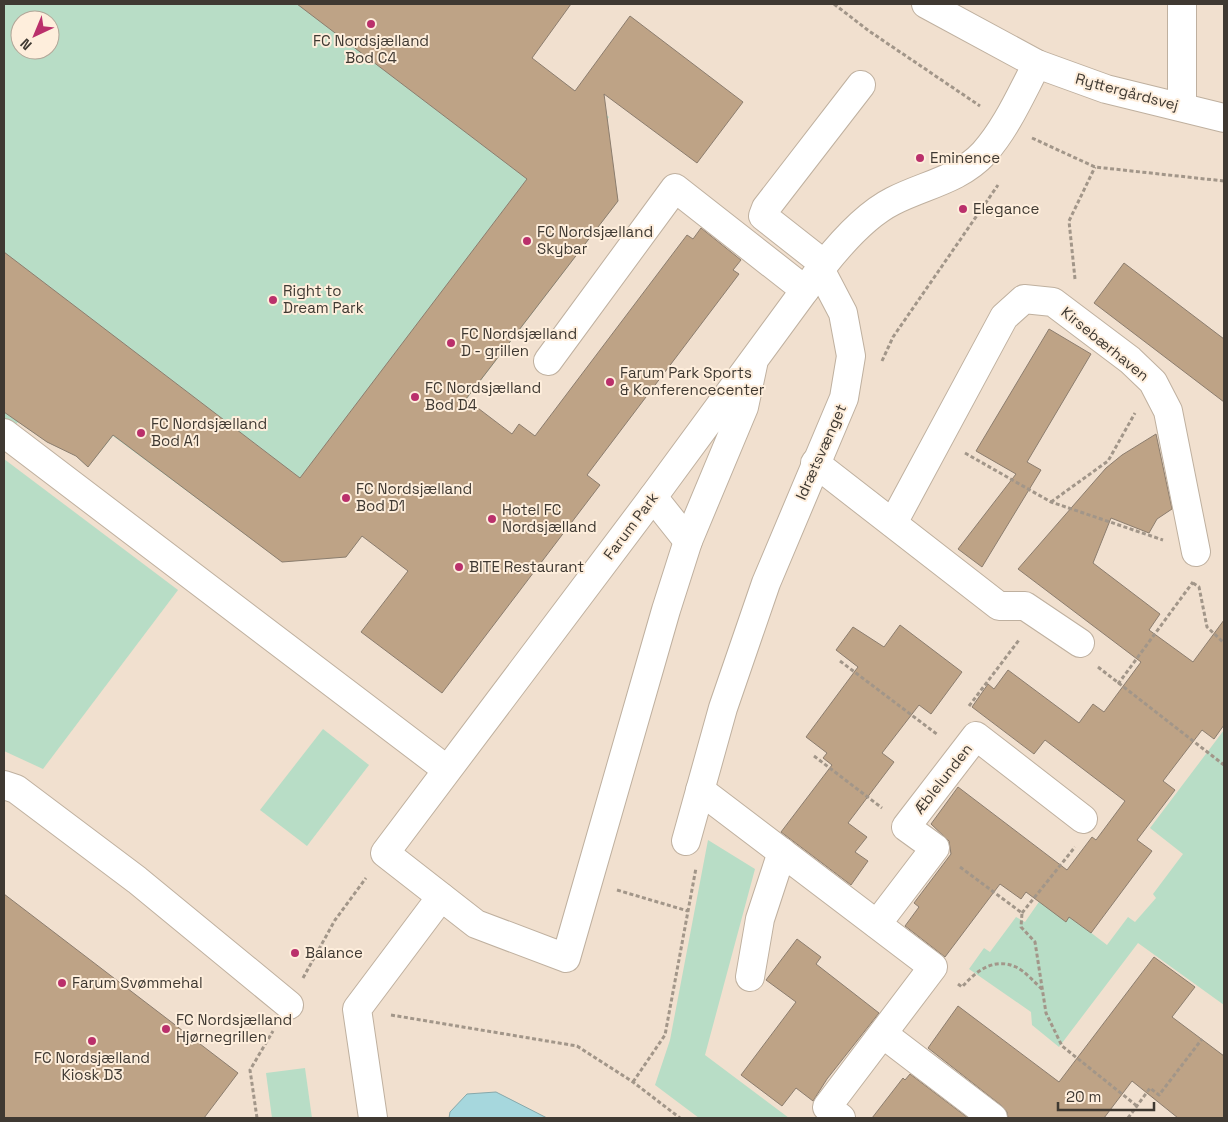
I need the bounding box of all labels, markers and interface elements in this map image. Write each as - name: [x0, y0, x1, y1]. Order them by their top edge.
- north arrow: [10, 10, 60, 60]
- marker: FC Nordsjælland Bod C4: [365, 18, 377, 30]
- place label: FC Nordsjælland Bod C4: [313, 31, 429, 67]
- text: N: [16, 35, 36, 54]
- street label: Ryttergårdsvej: [1074, 69, 1181, 114]
- place label: Eminence: [930, 148, 1000, 167]
- marker: Eminence: [914, 152, 926, 164]
- place label: Elegance: [973, 199, 1039, 218]
- marker: Elegance: [957, 203, 969, 215]
- place label: FC Nordsjælland Skybar: [537, 222, 653, 258]
- marker: FC Nordsjælland Skybar: [521, 235, 533, 247]
- place label: Right to Dream Park: [283, 281, 364, 317]
- marker: Right to Dream Park: [267, 294, 279, 306]
- street label: Kirsebærhaven: [1058, 302, 1153, 385]
- place label: FC Nordsjælland D - grillen: [461, 324, 577, 360]
- marker: FC Nordsjælland D - grillen: [445, 337, 457, 349]
- place label: Farum Park Sports & Konferencecenter: [620, 363, 765, 399]
- marker: Farum Park Sports & Konferencecenter: [604, 376, 616, 388]
- place label: FC Nordsjælland Bod D4: [425, 378, 541, 414]
- marker: FC Nordsjælland Bod D4: [409, 391, 421, 403]
- street label: Idrætsvænget: [791, 401, 850, 503]
- place label: FC Nordsjælland Bod A1: [151, 414, 267, 450]
- marker: FC Nordsjælland Bod A1: [135, 427, 147, 439]
- place label: FC Nordsjælland Bod D1: [356, 479, 472, 515]
- street label: Farum Park: [599, 488, 662, 563]
- marker: FC Nordsjælland Bod D1: [340, 492, 352, 504]
- place label: Hotel FC Nordsjælland: [502, 500, 597, 536]
- marker: Hotel FC Nordsjælland: [486, 513, 498, 525]
- place label: BITE Restaurant: [469, 557, 584, 576]
- marker: BITE Restaurant: [453, 561, 465, 573]
- street label: Æblelunden: [909, 740, 976, 818]
- place label: Balance: [305, 943, 363, 962]
- marker: Balance: [289, 947, 301, 959]
- place label: Farum Svømmehal: [72, 973, 203, 992]
- marker: Farum Svømmehal: [56, 977, 68, 989]
- place label: FC Nordsjælland Hjørnegrillen: [176, 1010, 292, 1046]
- marker: FC Nordsjælland Hjørnegrillen: [160, 1023, 172, 1035]
- marker: FC Nordsjælland Kiosk D3: [86, 1035, 98, 1047]
- place label: FC Nordsjælland Kiosk D3: [34, 1048, 150, 1084]
- scale bar: [1058, 1080, 1154, 1112]
- text: 20 m: [1066, 1087, 1101, 1106]

